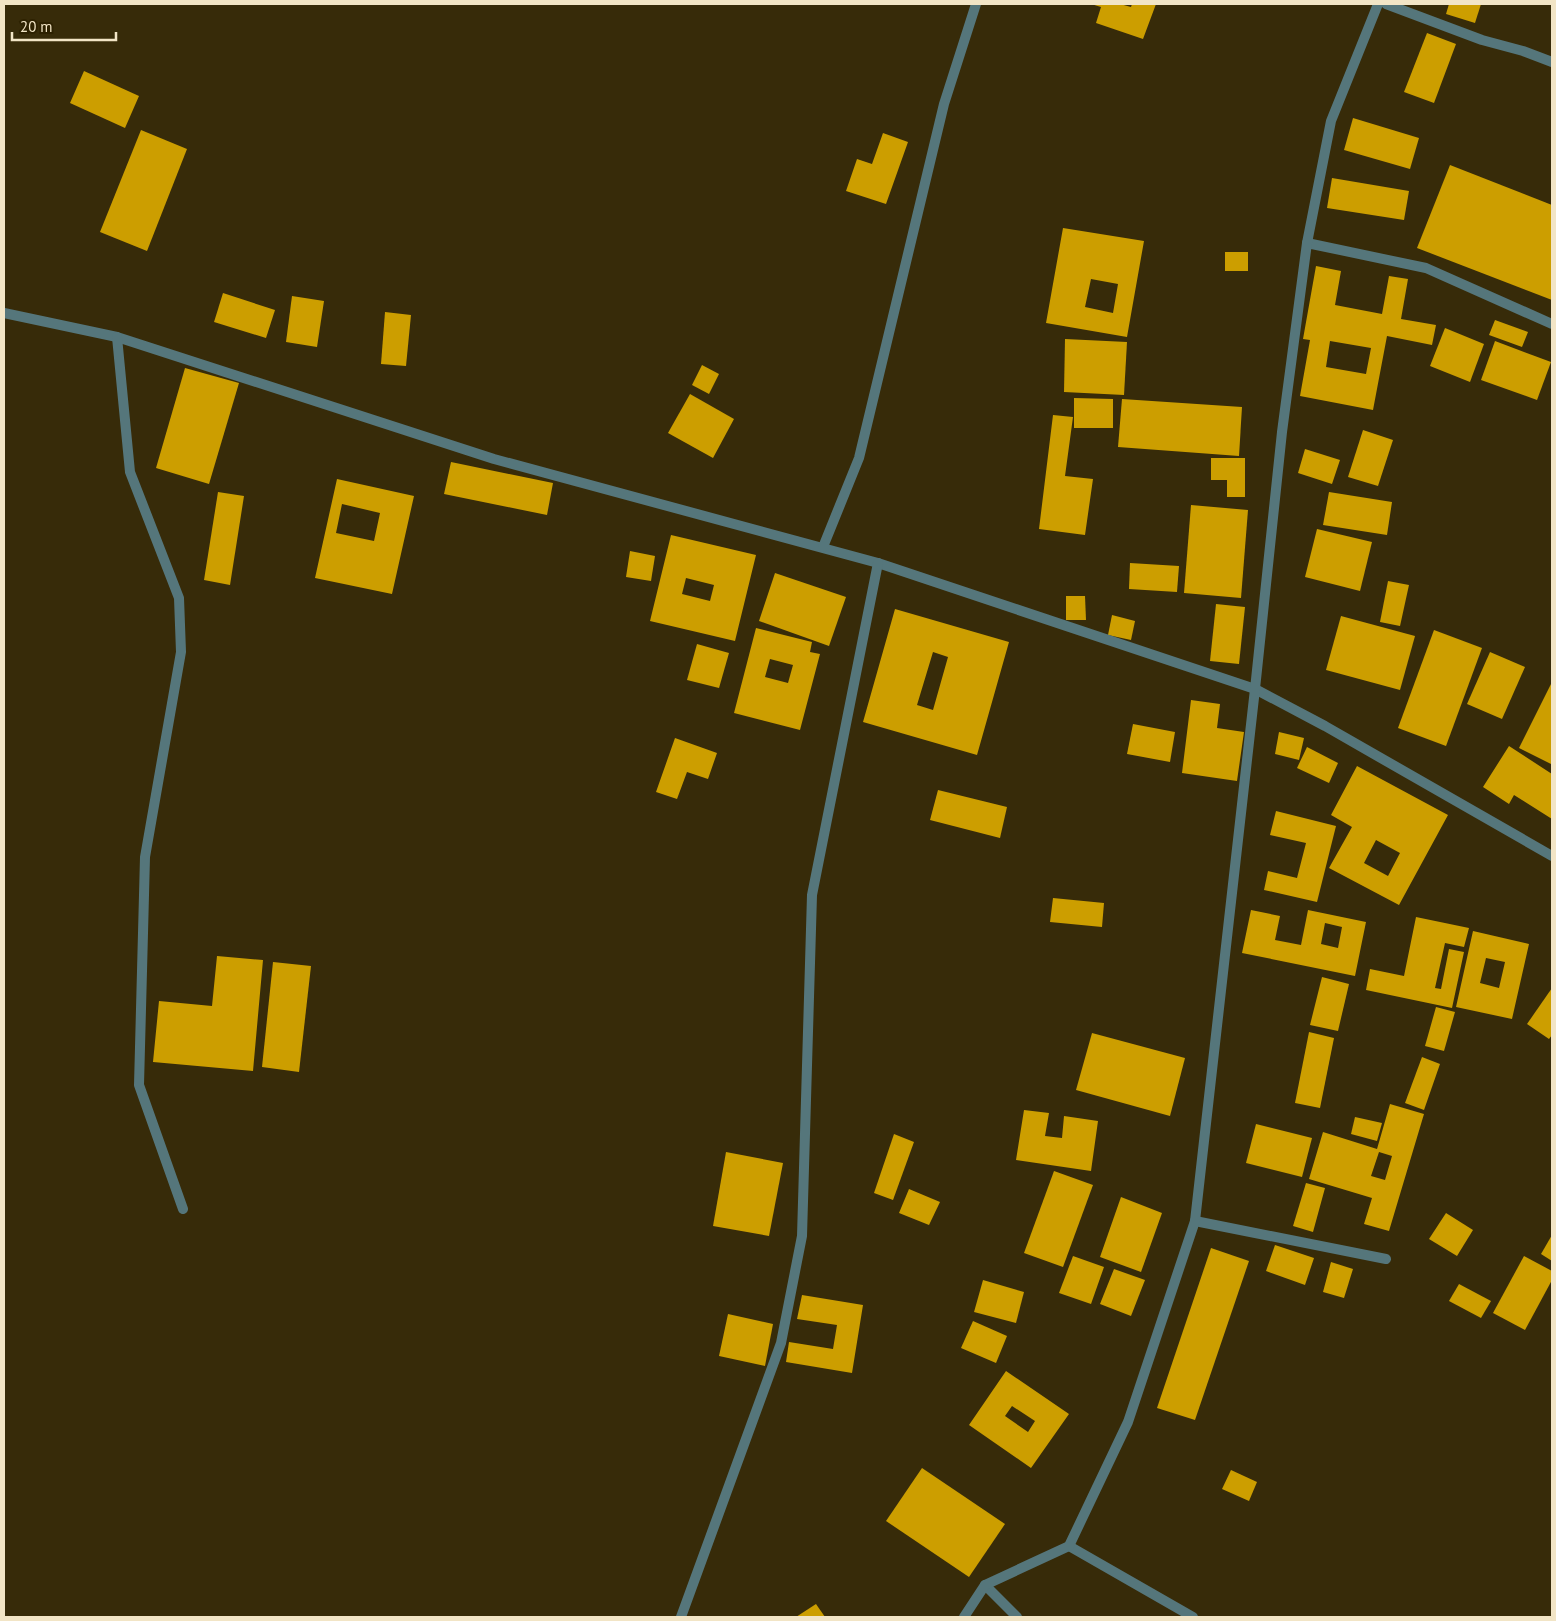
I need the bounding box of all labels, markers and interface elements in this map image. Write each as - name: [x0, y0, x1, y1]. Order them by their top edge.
- scale bar: [12, 10, 116, 42]
- text: 20 m: [20, 17, 53, 36]

